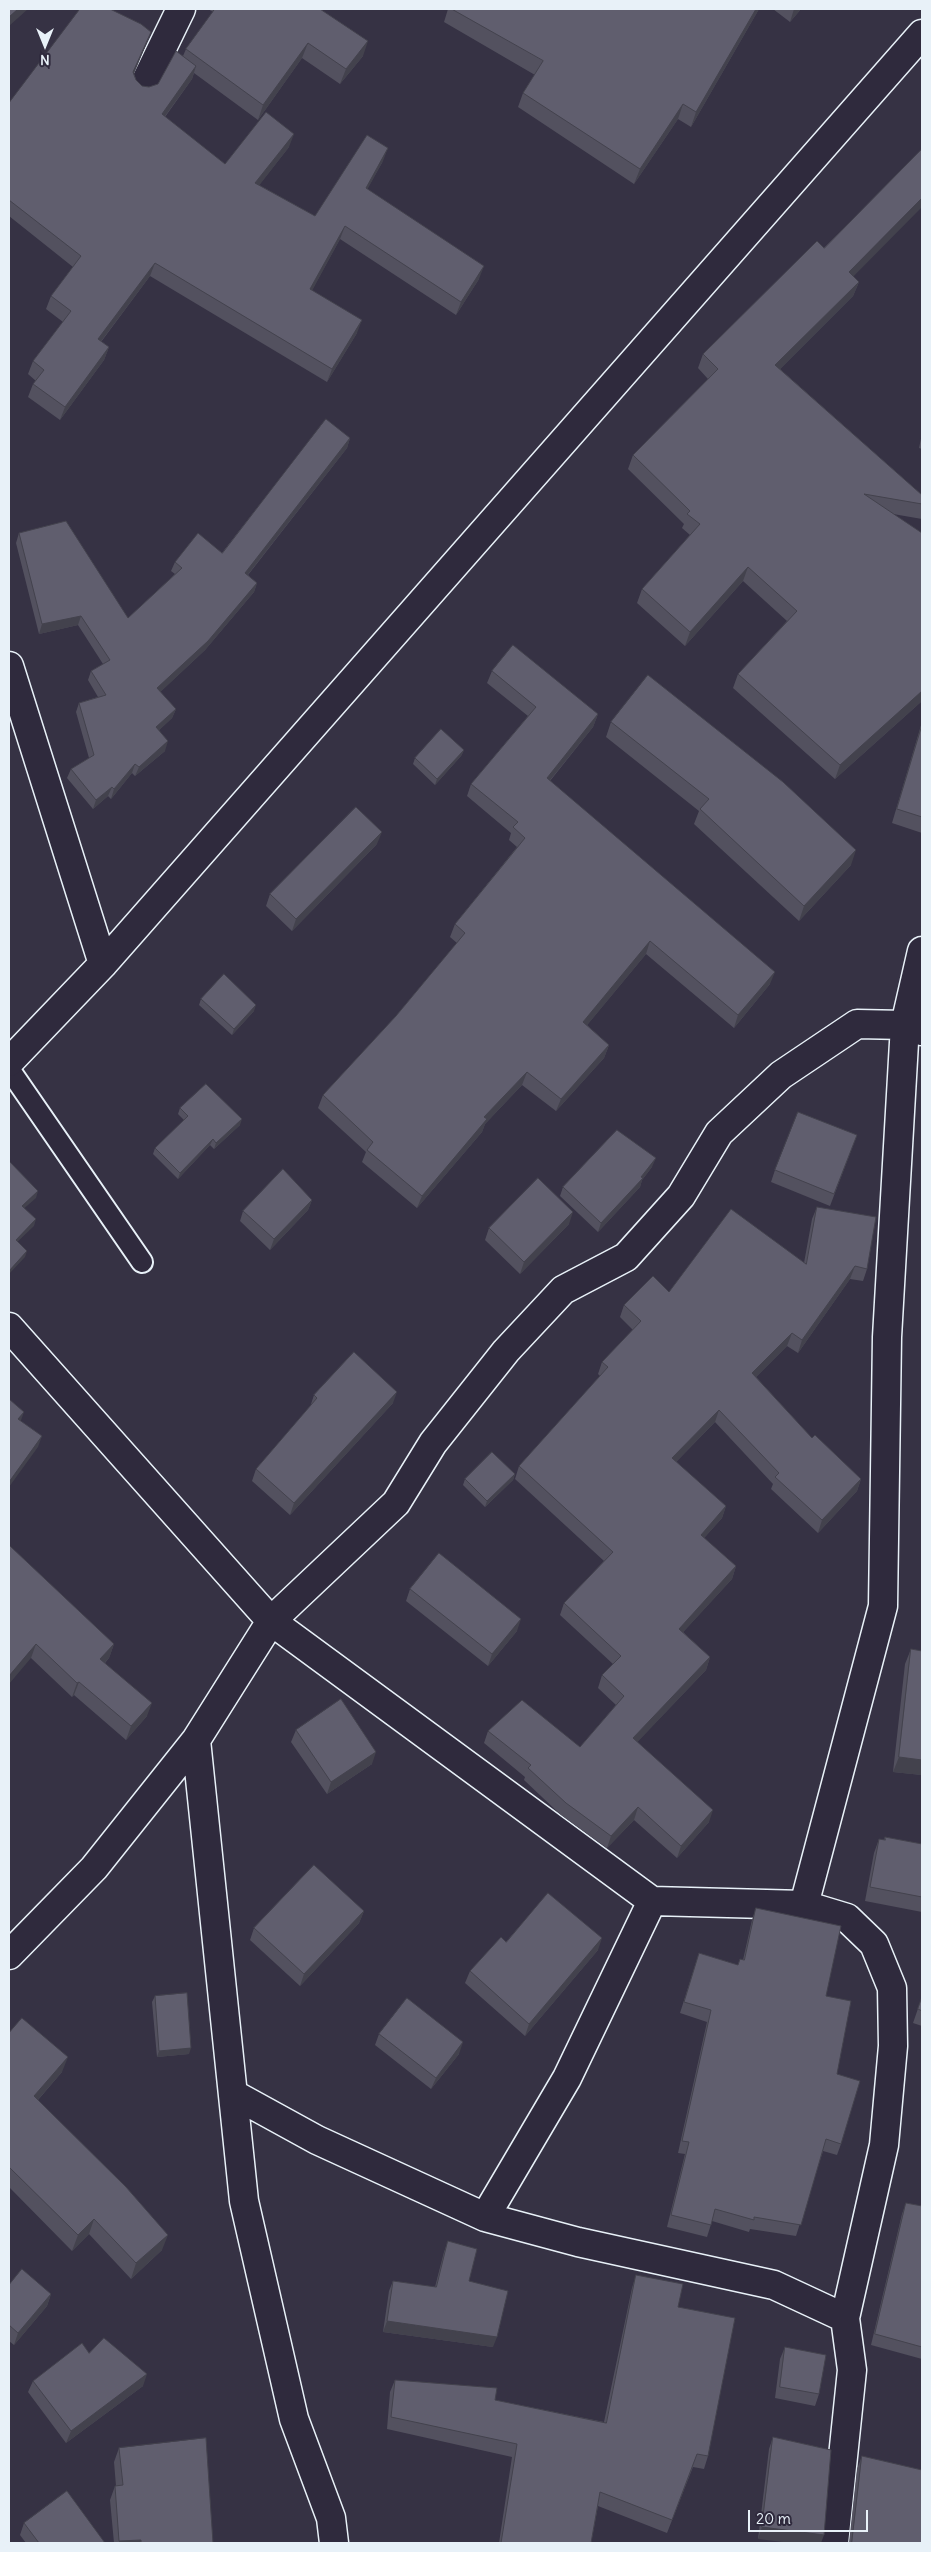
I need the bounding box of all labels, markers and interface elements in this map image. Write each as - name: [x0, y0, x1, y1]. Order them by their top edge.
- north arrow: [20, 20, 70, 70]
- text: N: [40, 51, 50, 69]
- scale bar: [751, 2500, 871, 2532]
- text: 20 m: [756, 2509, 791, 2528]

